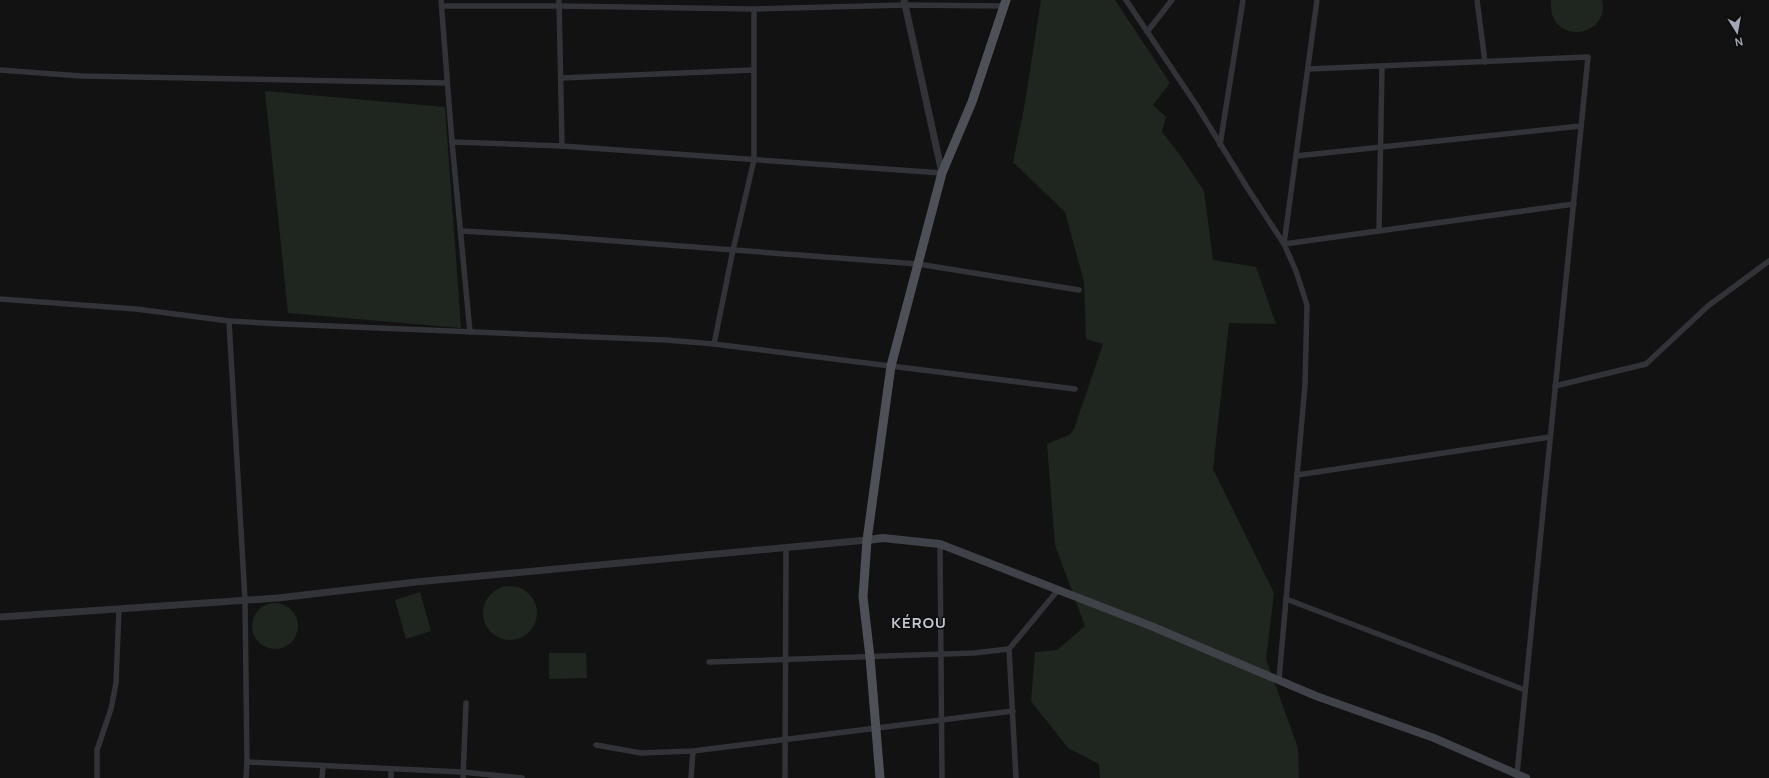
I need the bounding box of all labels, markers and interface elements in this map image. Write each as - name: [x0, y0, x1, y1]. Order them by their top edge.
- north arrow: [1717, 12, 1757, 52]
- text: N: [1734, 34, 1744, 50]
- district label: KÉROU: [891, 612, 947, 633]

